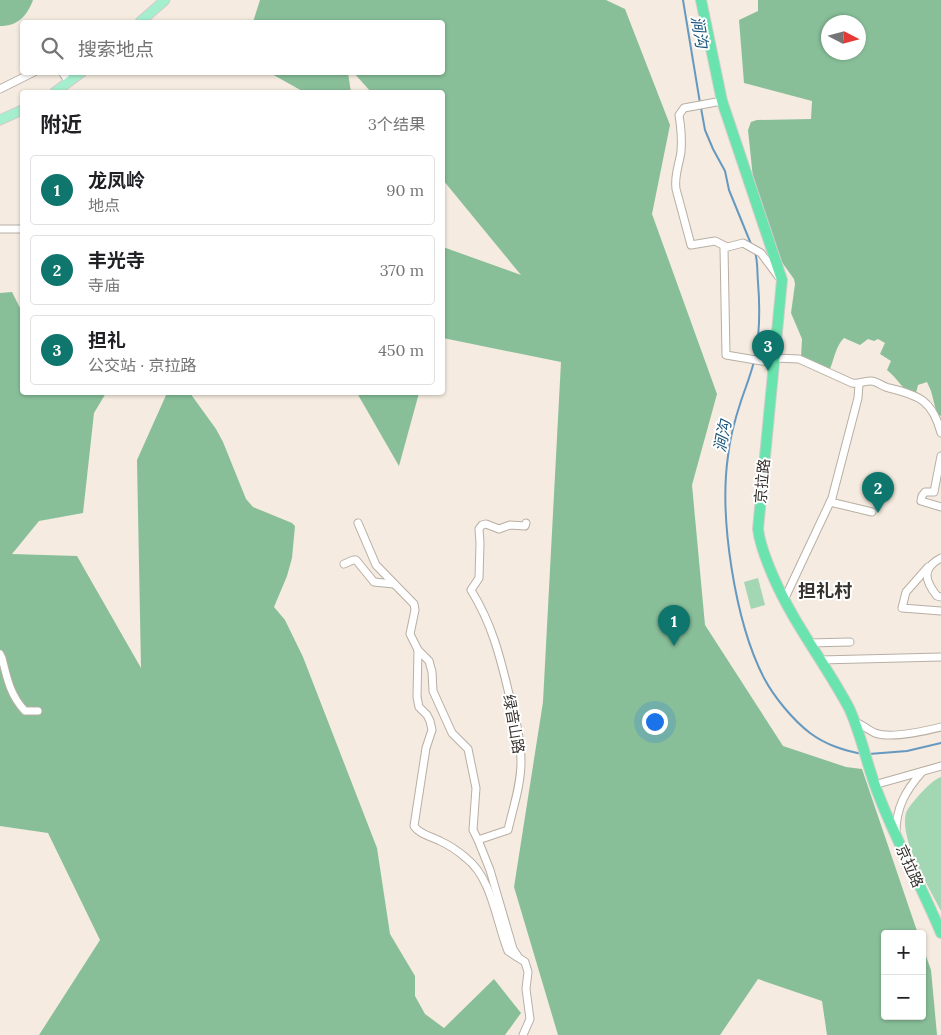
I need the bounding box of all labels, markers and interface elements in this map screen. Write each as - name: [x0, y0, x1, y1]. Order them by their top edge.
- water label: 涧沟: [687, 14, 713, 51]
- north arrow: [821, 15, 866, 60]
- search box: [20, 20, 445, 75]
- icon: search: [38, 34, 66, 62]
- text: 搜索地点: [78, 37, 154, 61]
- text: 附近: [40, 111, 82, 138]
- text: 3个结果: [368, 114, 425, 134]
- text: 龙凤岭: [88, 168, 145, 192]
- text: 1: [54, 180, 60, 200]
- text: 90 m: [386, 180, 424, 200]
- text: 地点: [88, 195, 120, 215]
- text: 丰光寺: [88, 248, 145, 272]
- text: 2: [53, 260, 61, 280]
- text: 370 m: [380, 260, 424, 280]
- text: 寺庙: [88, 275, 120, 295]
- text: 担礼: [88, 328, 126, 352]
- pin: 3: [752, 330, 784, 371]
- text: 3: [53, 340, 61, 360]
- text: 450 m: [378, 340, 424, 360]
- text: 公交站 · 京拉路: [88, 355, 196, 375]
- water label: 涧沟: [709, 416, 735, 454]
- street label: 京拉路: [751, 458, 773, 504]
- pin: 2: [862, 472, 894, 513]
- district label: 担礼村: [798, 579, 852, 602]
- pin: 1: [658, 605, 690, 646]
- street label: 绿音山路: [499, 693, 529, 755]
- your location: [642, 709, 668, 735]
- street label: 京拉路: [892, 842, 928, 890]
- map controls: [881, 930, 926, 1020]
- button: +: [881, 930, 926, 975]
- button: −: [881, 975, 926, 1020]

